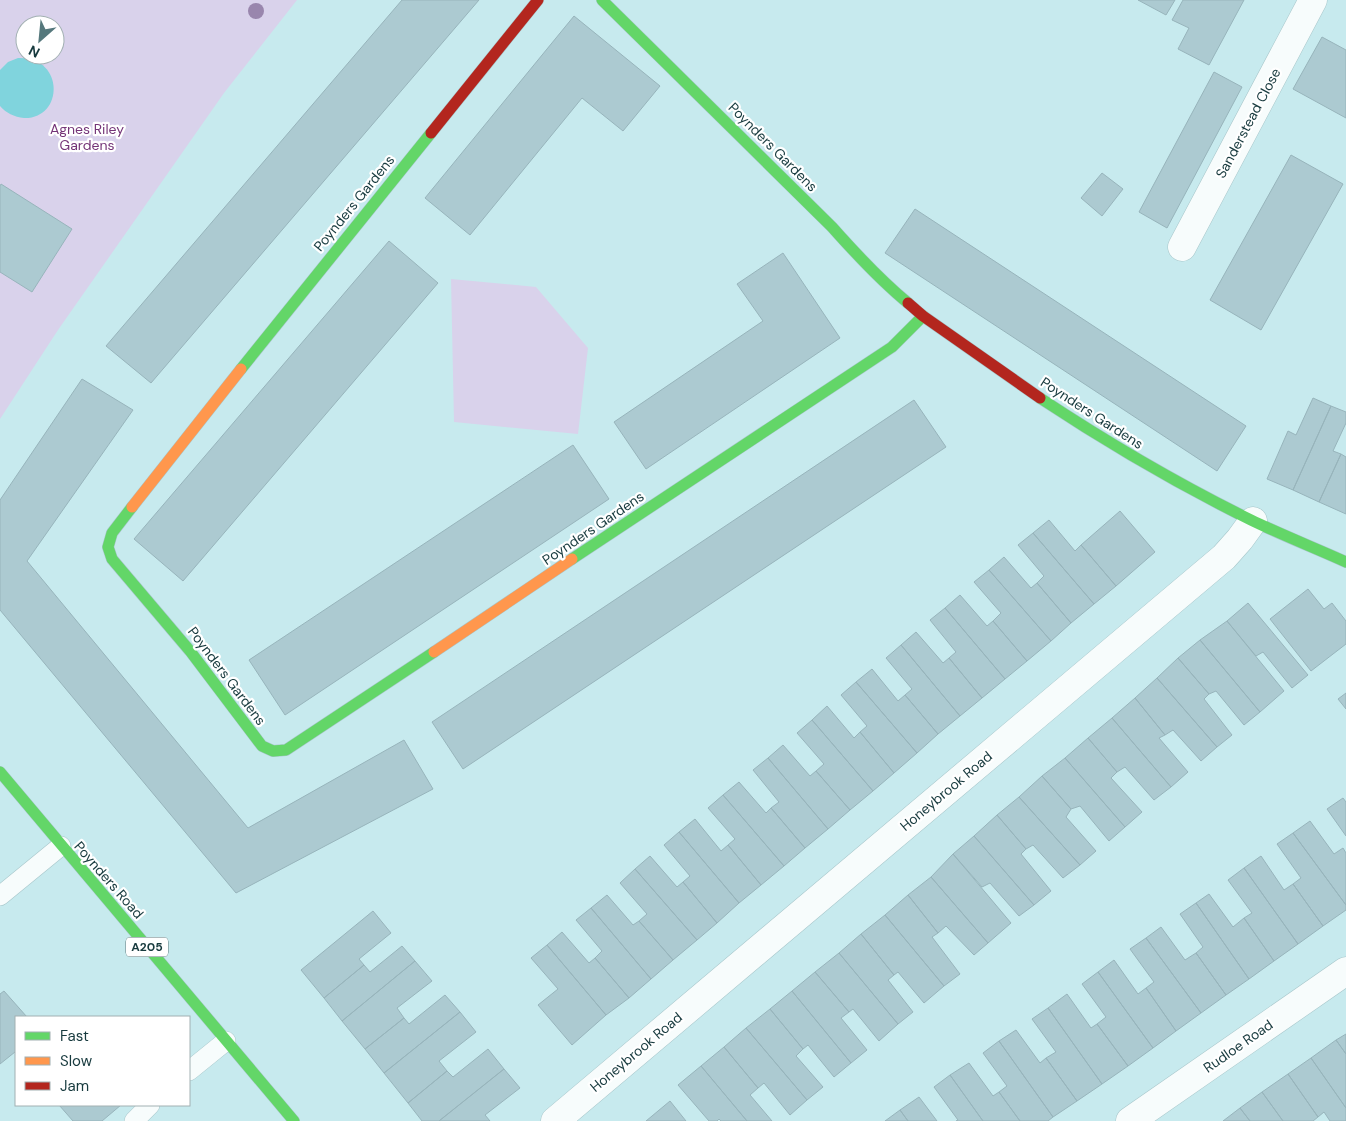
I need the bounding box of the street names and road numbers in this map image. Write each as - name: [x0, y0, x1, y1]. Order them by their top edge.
- street label: Sanderstead Close: [1211, 65, 1285, 181]
- street label: Poynders Gardens: [725, 99, 821, 195]
- street label: Poynders Gardens: [310, 151, 398, 255]
- street label: Poynders Gardens: [1037, 373, 1147, 453]
- street label: Poynders Gardens: [539, 487, 647, 569]
- street label: Poynders Gardens: [184, 623, 270, 729]
- street label: Honeybrook Road: [896, 747, 996, 835]
- street label: Poynders Road: [71, 838, 147, 922]
- road number: A205: [126, 938, 168, 956]
- street label: Honeybrook Road: [586, 1008, 686, 1096]
- street label: Rudloe Road: [1200, 1015, 1276, 1077]

